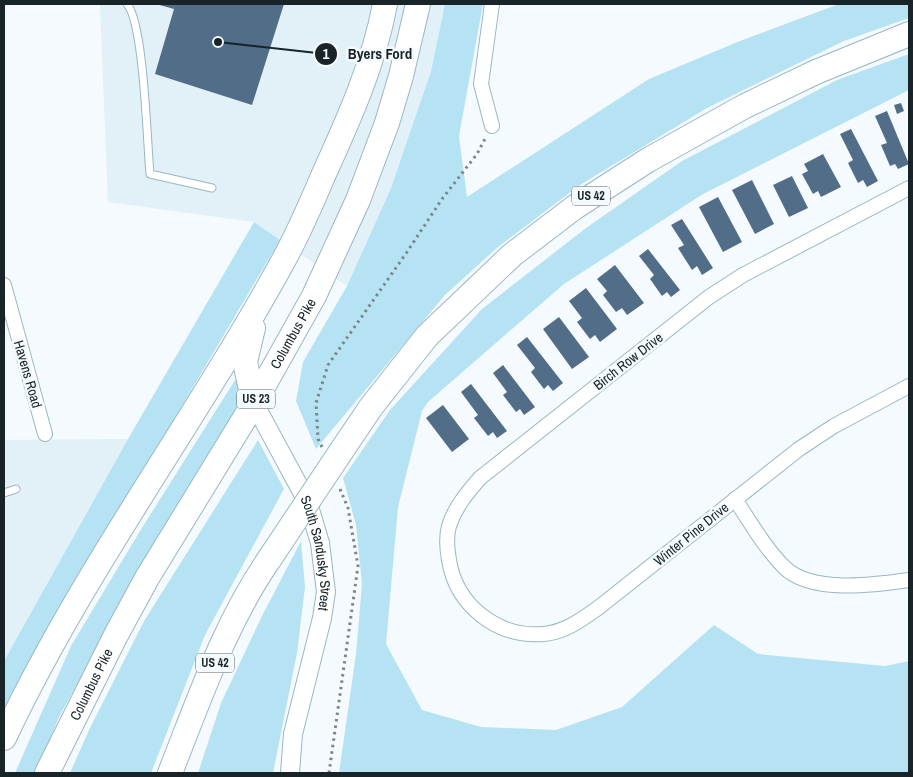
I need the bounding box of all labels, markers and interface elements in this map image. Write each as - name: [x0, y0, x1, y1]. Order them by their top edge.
- callout: Byers Ford: [313, 39, 422, 69]
- text: 1: [323, 43, 330, 64]
- text: Byers Ford: [348, 43, 412, 64]
- road number: US 42: [572, 187, 610, 206]
- street label: Columbus Pike: [266, 295, 320, 372]
- street label: Birch Row Drive: [590, 328, 666, 394]
- street label: Havens Road: [10, 338, 46, 410]
- road number: US 23: [237, 389, 275, 408]
- street label: South Sandusky Street: [297, 492, 335, 612]
- street label: Winter Pine Drive: [650, 498, 732, 570]
- street label: Columbus Pike: [66, 646, 117, 723]
- road number: US 42: [196, 654, 234, 672]

